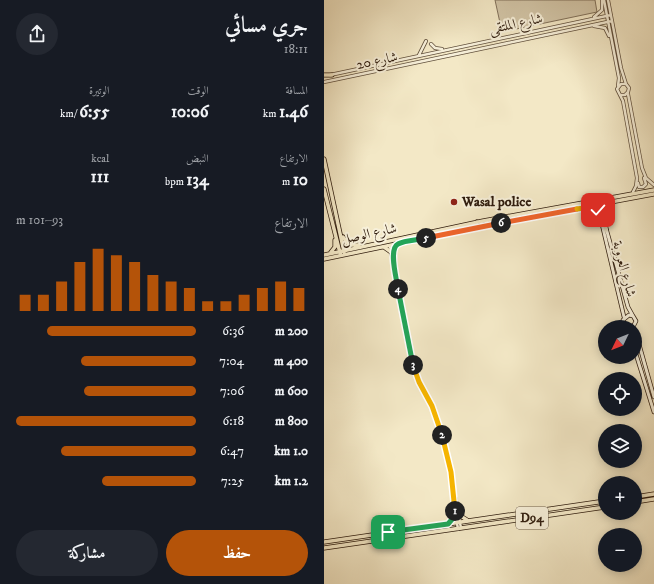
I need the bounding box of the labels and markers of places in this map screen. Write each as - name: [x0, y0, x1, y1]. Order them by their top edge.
- place label: Wasal police: [461, 193, 531, 211]
- pin: [581, 193, 615, 227]
- marker: Wasal police: [449, 197, 459, 207]
- pin: 6: [491, 213, 511, 233]
- pin: 5: [416, 228, 436, 248]
- pin: 4: [388, 279, 408, 299]
- pin: 3: [403, 355, 423, 375]
- pin: 2: [432, 425, 452, 445]
- pin: 1: [445, 501, 465, 521]
- pin: [371, 515, 405, 549]

